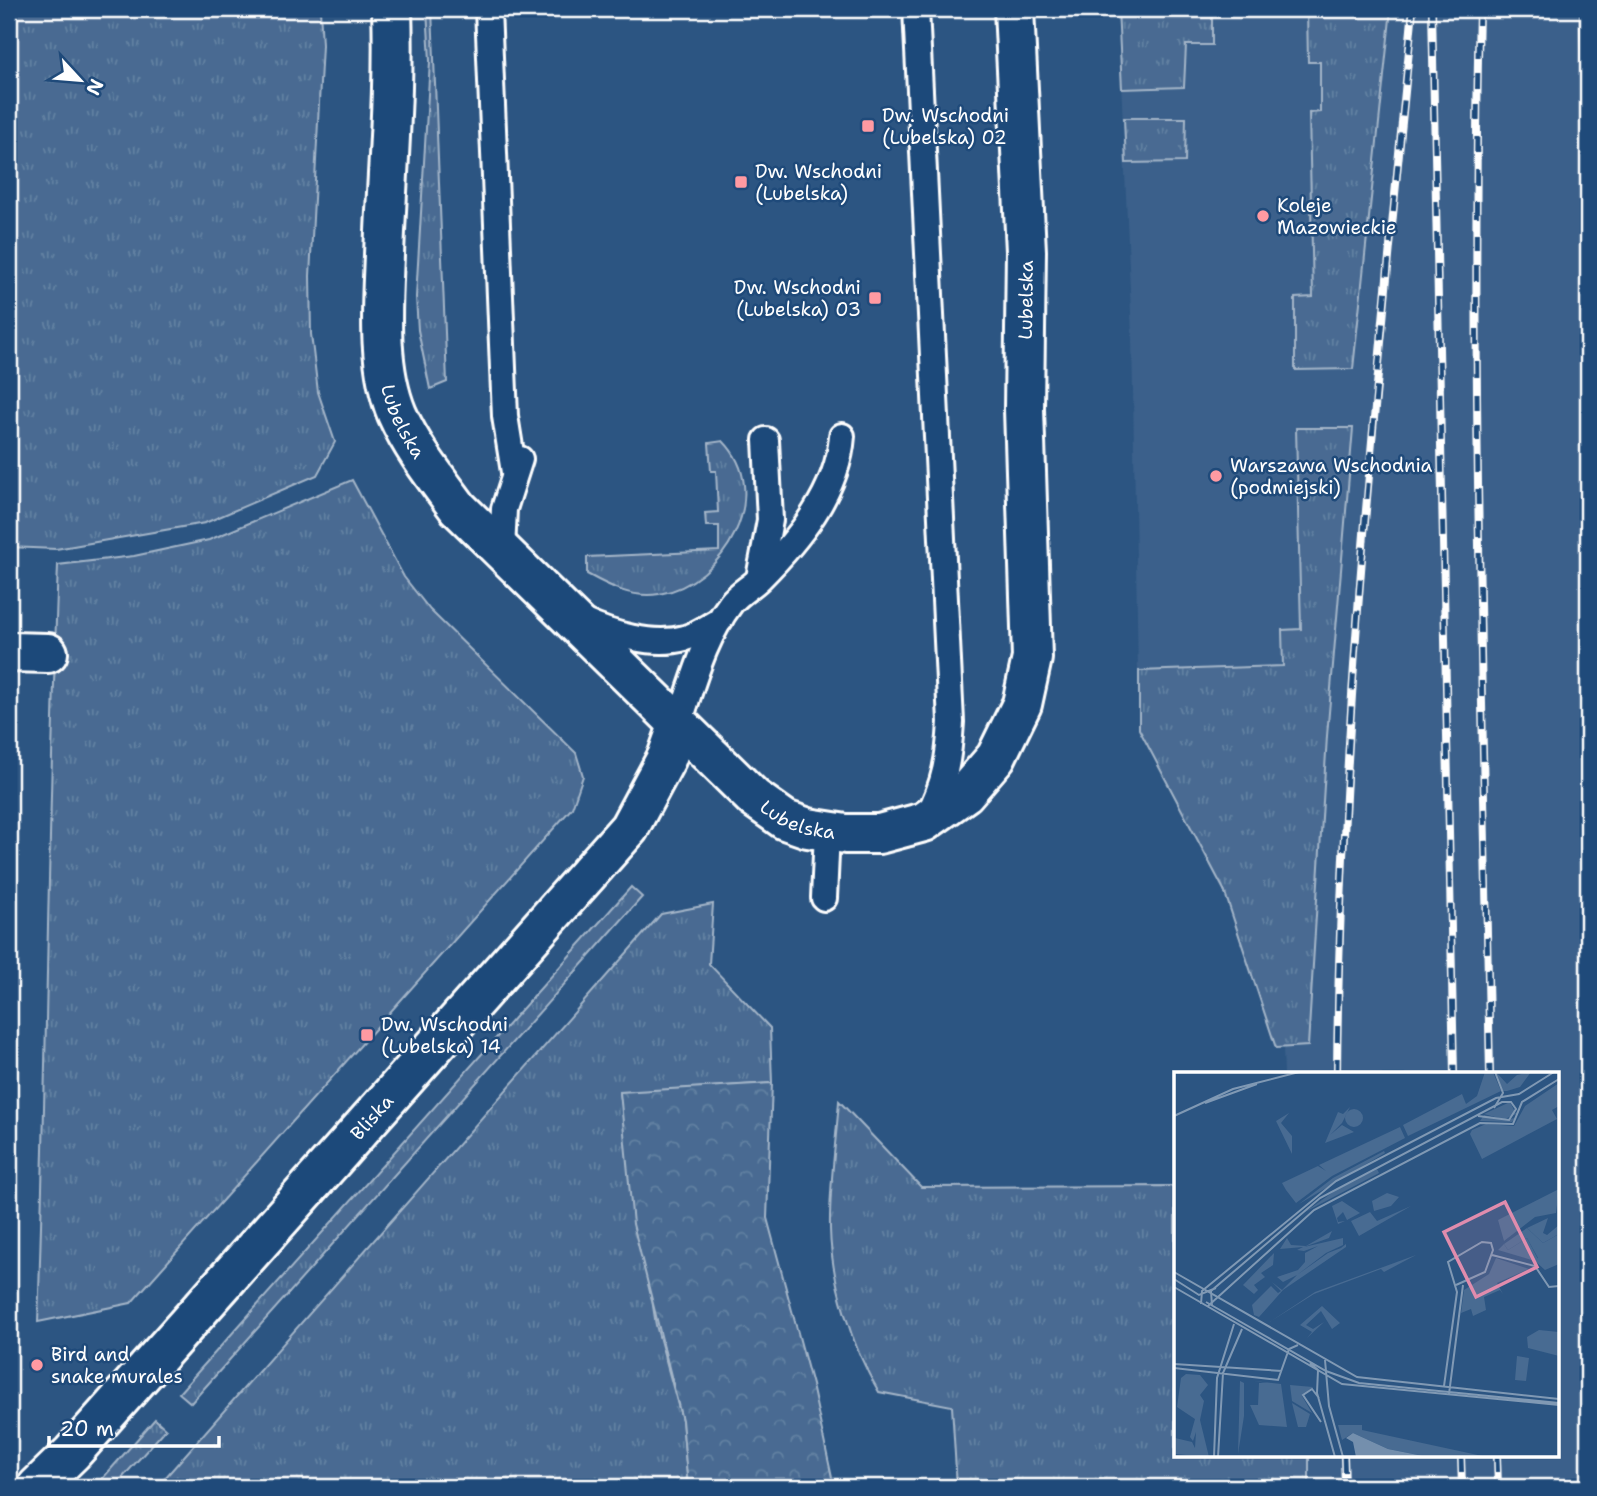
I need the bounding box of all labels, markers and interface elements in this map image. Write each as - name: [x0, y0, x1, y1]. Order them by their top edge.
- north arrow: [46, 46, 116, 116]
- text: N: [80, 75, 109, 99]
- place label: Dw. Wschodni (Lubelska) 02: [882, 103, 1009, 150]
- marker: Dw. Wschodni (Lubelska) 02: [860, 118, 876, 134]
- place label: Dw. Wschodni (Lubelska): [755, 159, 882, 206]
- marker: Dw. Wschodni (Lubelska): [733, 174, 749, 190]
- place label: Koleje Mazowieckie: [1277, 193, 1397, 240]
- marker: Koleje Mazowieckie: [1255, 208, 1271, 224]
- street label: Lubelska: [1013, 260, 1039, 340]
- place label: Dw. Wschodni (Lubelska) 03: [734, 275, 861, 322]
- marker: Dw. Wschodni (Lubelska) 03: [867, 290, 883, 306]
- street label: Lubelska: [375, 382, 431, 464]
- place label: Warszawa Wschodnia (podmiejski): [1230, 453, 1433, 500]
- marker: Warszawa Wschodnia (podmiejski): [1208, 468, 1224, 484]
- street label: Lubelska: [755, 794, 837, 845]
- place label: Dw. Wschodni (Lubelska) 14: [381, 1012, 508, 1059]
- marker: Dw. Wschodni (Lubelska) 14: [359, 1027, 375, 1043]
- inset map: [1174, 1072, 1558, 1458]
- street label: Bliska: [345, 1089, 399, 1146]
- place label: Bird and snake murales: [51, 1342, 183, 1389]
- marker: Bird and snake murales: [29, 1357, 45, 1373]
- scale bar: [49, 1405, 219, 1449]
- text: 20 m: [60, 1415, 114, 1443]

